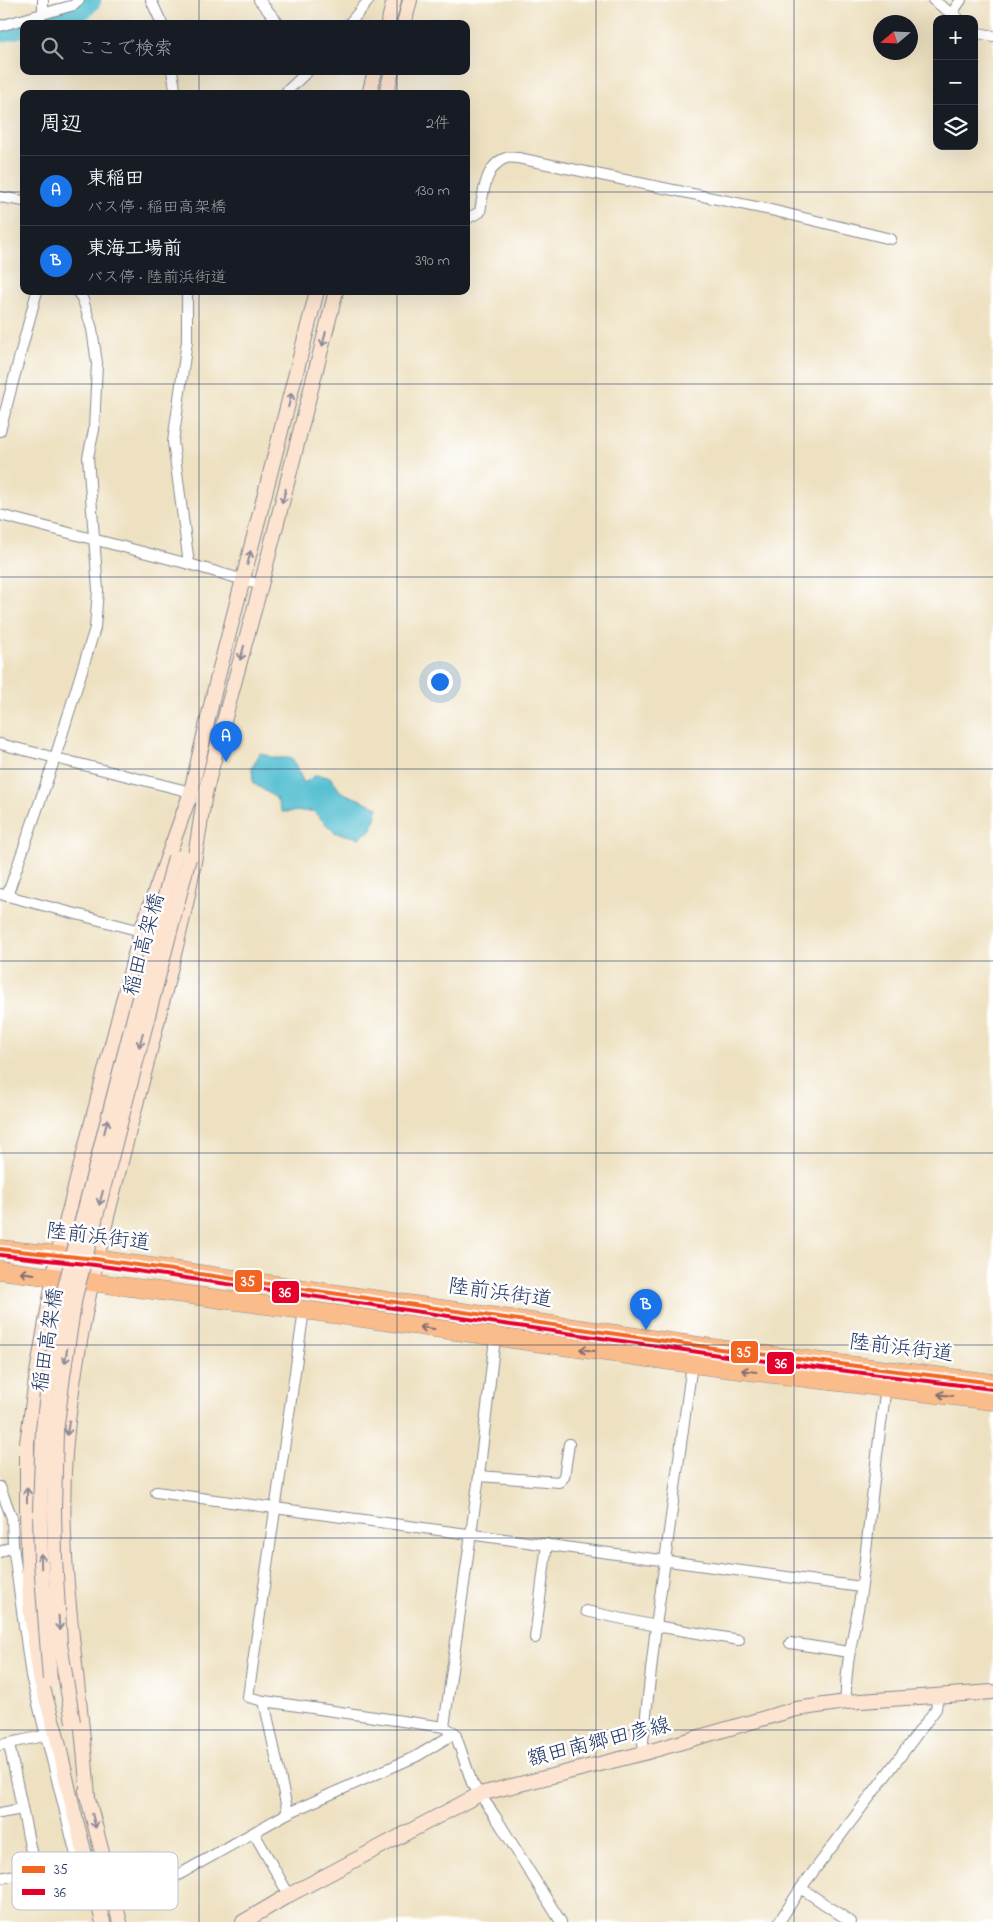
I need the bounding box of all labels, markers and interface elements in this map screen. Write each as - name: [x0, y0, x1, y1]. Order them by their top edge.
- north arrow: [873, 15, 918, 60]
- map controls: [933, 15, 978, 150]
- button: +: [933, 15, 978, 60]
- search box: [20, 20, 470, 75]
- icon: search: [38, 34, 66, 62]
- text: ここで検索: [78, 36, 173, 63]
- button: −: [933, 60, 978, 105]
- button: layers: [933, 105, 978, 150]
- text: 周辺: [40, 110, 82, 140]
- text: 2件: [426, 112, 450, 136]
- text: 東稲田: [87, 166, 144, 193]
- text: A: [51, 179, 61, 203]
- text: 130 m: [415, 179, 450, 203]
- text: バス停 · 稲田高架橋: [87, 196, 226, 220]
- text: 東海工場前: [87, 236, 182, 263]
- text: B: [51, 249, 61, 273]
- text: 390 m: [415, 249, 450, 273]
- text: バス停 · 陸前浜街道: [87, 266, 226, 290]
- one-way arrow: [319, 330, 328, 346]
- one-way arrow: [285, 393, 295, 409]
- one-way arrow: [279, 488, 288, 504]
- one-way arrow: [245, 550, 255, 566]
- one-way arrow: [237, 645, 247, 661]
- your location: [427, 669, 453, 695]
- pin: A: [210, 721, 242, 762]
- street label: 稲田高架橋: [117, 890, 173, 1000]
- one-way arrow: [136, 1032, 146, 1048]
- one-way arrow: [102, 1118, 111, 1134]
- one-way arrow: [96, 1189, 105, 1205]
- street label: 陸前浜街道: [44, 1217, 152, 1259]
- one-way arrow: [19, 1268, 35, 1278]
- line badge: 35: [234, 1269, 263, 1293]
- text: 35: [240, 1272, 255, 1293]
- street label: 陸前浜街道: [446, 1272, 554, 1316]
- line badge: 36: [271, 1280, 300, 1304]
- text: 36: [278, 1283, 292, 1304]
- street label: 稲田高架橋: [26, 1286, 72, 1394]
- pin: B: [630, 1289, 662, 1330]
- one-way arrow: [419, 1322, 435, 1332]
- street label: 陸前浜街道: [847, 1328, 955, 1370]
- line badge: 35: [730, 1340, 759, 1364]
- text: 35: [736, 1343, 751, 1364]
- one-way arrow: [580, 1345, 596, 1355]
- one-way arrow: [61, 1348, 71, 1364]
- line badge: 36: [766, 1351, 795, 1375]
- text: 36: [774, 1354, 788, 1375]
- one-way arrow: [741, 1366, 757, 1376]
- one-way arrow: [937, 1390, 953, 1400]
- one-way arrow: [63, 1419, 73, 1435]
- one-way arrow: [22, 1487, 32, 1504]
- one-way arrow: [36, 1554, 45, 1570]
- one-way arrow: [55, 1615, 64, 1631]
- street label: 額田南郷田彦線: [524, 1711, 674, 1775]
- one-way arrow: [89, 1813, 99, 1829]
- legend: [12, 1852, 178, 1910]
- text: 35: [54, 1860, 68, 1881]
- text: 36: [54, 1883, 66, 1904]

